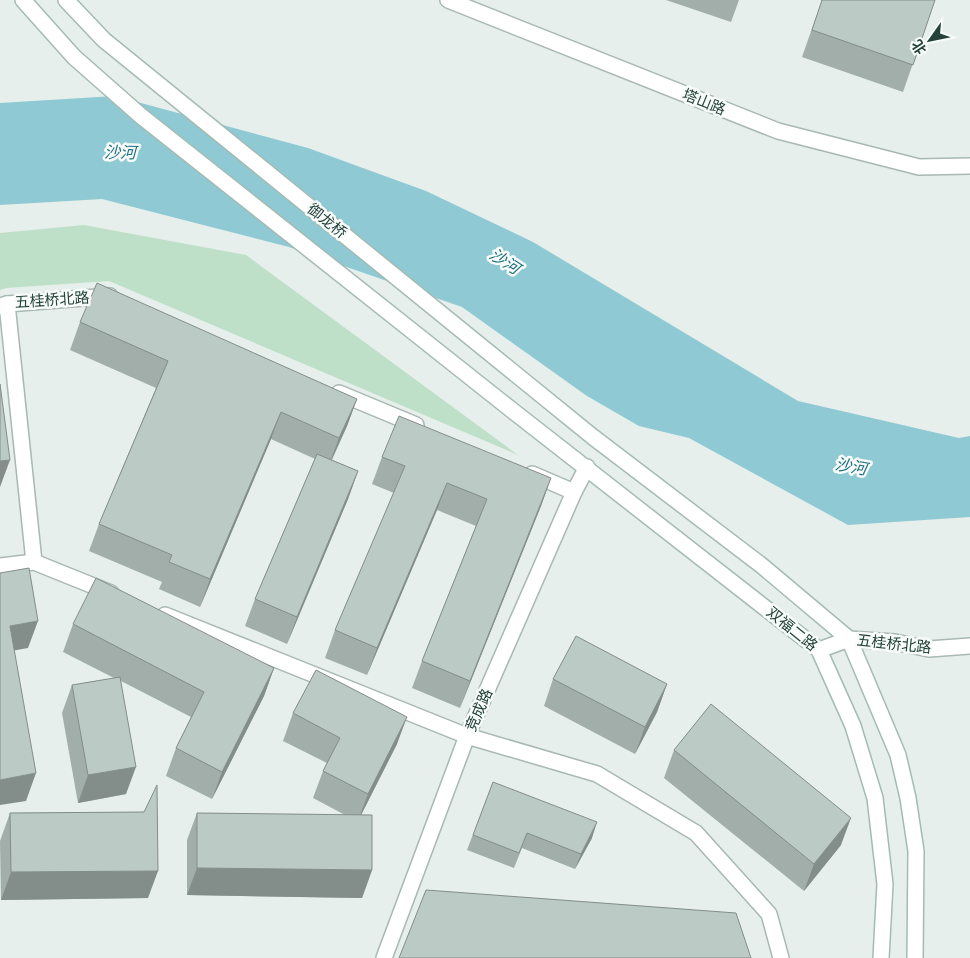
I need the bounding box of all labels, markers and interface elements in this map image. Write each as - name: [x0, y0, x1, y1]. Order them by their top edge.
- north arrow: [905, 15, 955, 65]
- text: 北: [909, 37, 930, 57]
- street label: 塔山路: [680, 85, 728, 119]
- water label: 沙河: [104, 143, 139, 162]
- street label: 御龙桥: [304, 200, 350, 242]
- water label: 沙河: [486, 245, 526, 280]
- street label: 五桂桥北路: [14, 288, 90, 312]
- water label: 沙河: [833, 454, 871, 479]
- street label: 双福二路: [763, 603, 821, 655]
- street label: 五桂桥北路: [856, 631, 932, 657]
- street label: 竞成路: [462, 686, 496, 734]

